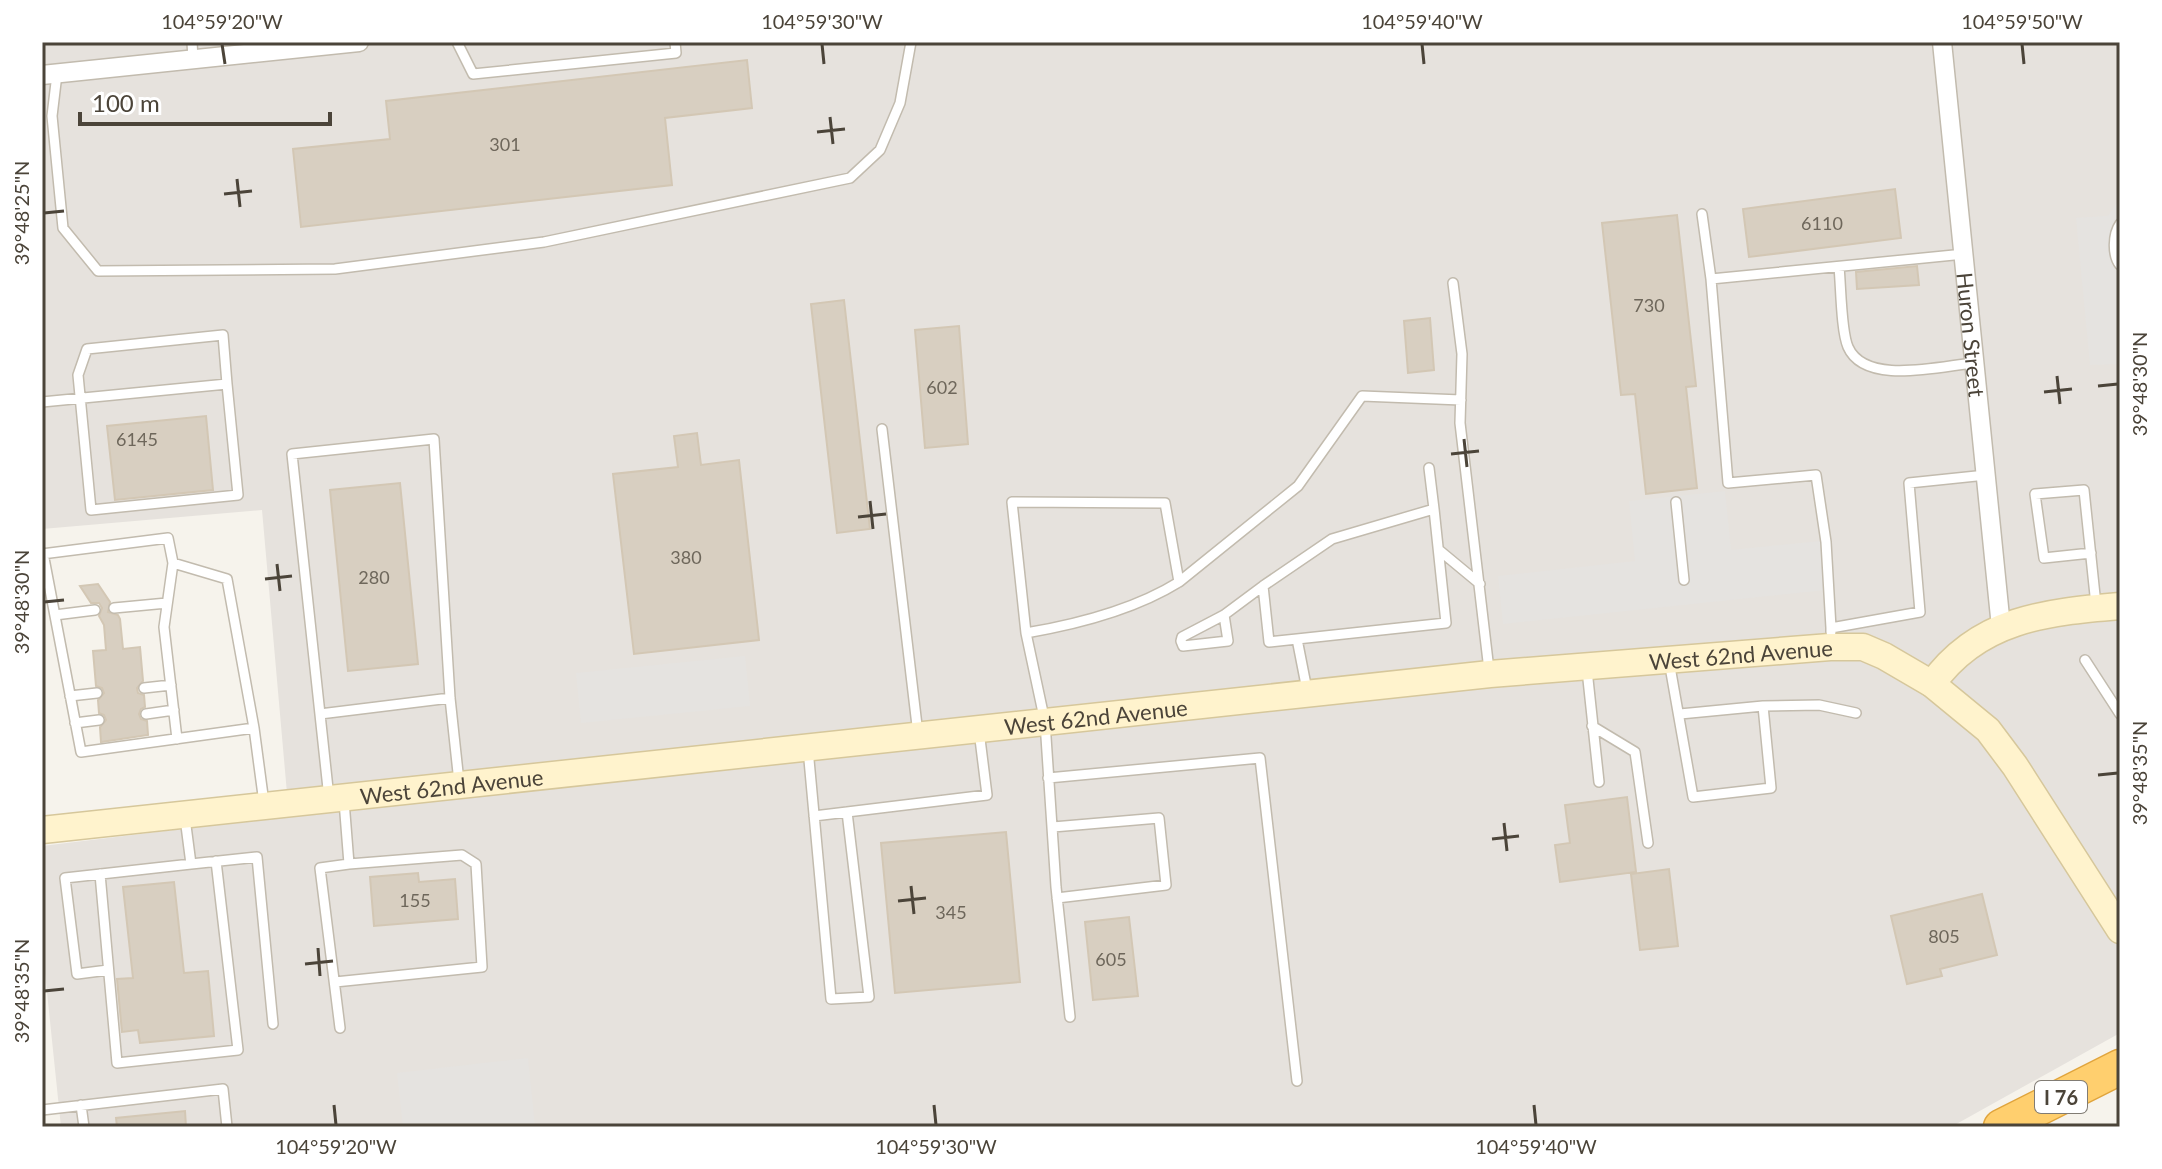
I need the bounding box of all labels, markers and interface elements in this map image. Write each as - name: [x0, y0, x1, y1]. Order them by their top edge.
- text: 104°59'20"W: [161, 9, 283, 33]
- text: 104°59'30"W: [761, 9, 883, 33]
- text: 104°59'40"W: [1361, 9, 1483, 33]
- text: 104°59'50"W: [1961, 9, 2083, 33]
- scale bar: [80, 76, 330, 126]
- text: 100 m: [92, 88, 160, 117]
- house number: 301: [489, 133, 521, 155]
- text: 39°48'25"N: [9, 161, 33, 265]
- house number: 6110: [1801, 212, 1843, 234]
- street label: Huron Street: [1952, 271, 1991, 398]
- house number: 730: [1633, 294, 1665, 316]
- text: 39°48'30"N: [2127, 332, 2151, 436]
- house number: 602: [926, 376, 958, 398]
- house number: 6145: [116, 428, 158, 450]
- house number: 380: [670, 546, 702, 568]
- text: 39°48'30"N: [9, 550, 33, 654]
- house number: 280: [358, 566, 390, 588]
- street label: West 62nd Avenue: [1648, 633, 1834, 675]
- street label: West 62nd Avenue: [1003, 693, 1189, 740]
- text: 39°48'35"N: [2127, 721, 2151, 825]
- street label: West 62nd Avenue: [359, 763, 545, 809]
- house number: 155: [399, 889, 431, 911]
- house number: 345: [935, 901, 967, 923]
- house number: 805: [1928, 925, 1960, 947]
- text: 39°48'35"N: [9, 939, 33, 1043]
- house number: 605: [1095, 948, 1127, 970]
- road number: I 76: [2035, 1081, 2087, 1113]
- text: 104°59'20"W: [275, 1134, 397, 1158]
- text: 104°59'30"W: [875, 1134, 997, 1158]
- text: 104°59'40"W: [1475, 1134, 1597, 1158]

